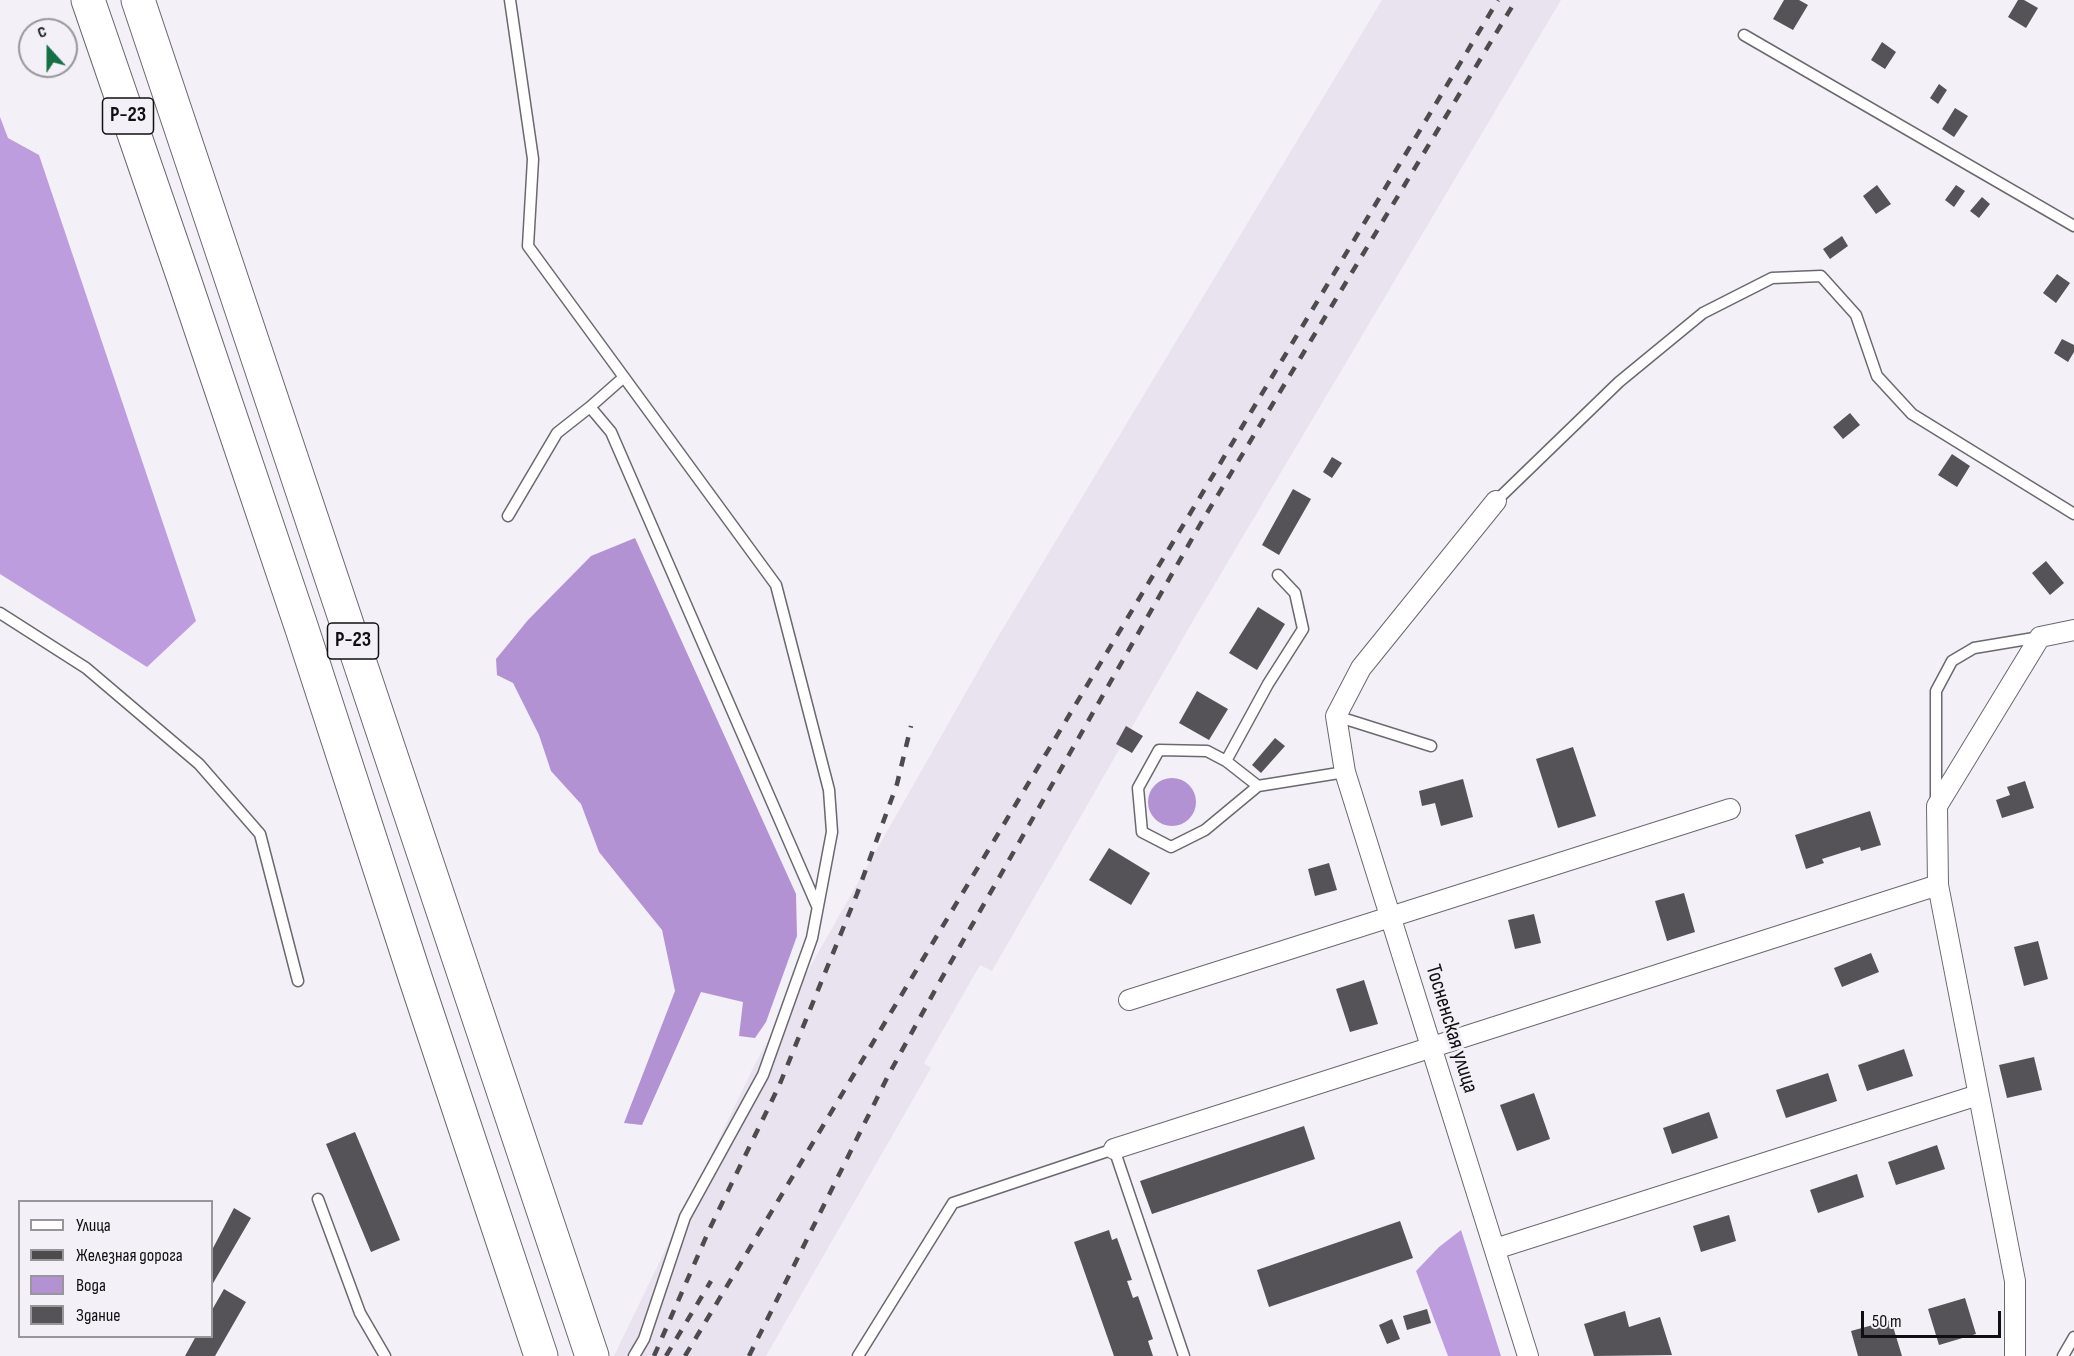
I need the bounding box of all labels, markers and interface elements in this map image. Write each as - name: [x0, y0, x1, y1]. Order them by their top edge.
- north arrow: [18, 18, 78, 78]
- text: С: [35, 22, 49, 43]
- road number: Р-23: [102, 98, 154, 134]
- road number: Р-23: [328, 623, 378, 659]
- street label: Тосненская улица: [1419, 962, 1483, 1096]
- legend: [18, 1200, 213, 1338]
- text: Улица: [76, 1215, 111, 1236]
- text: Железная дорога: [76, 1245, 183, 1266]
- text: Вода: [76, 1275, 106, 1296]
- scale bar: [1864, 1299, 2004, 1337]
- text: Здание: [76, 1305, 121, 1326]
- text: 50 m: [1872, 1311, 1902, 1332]

